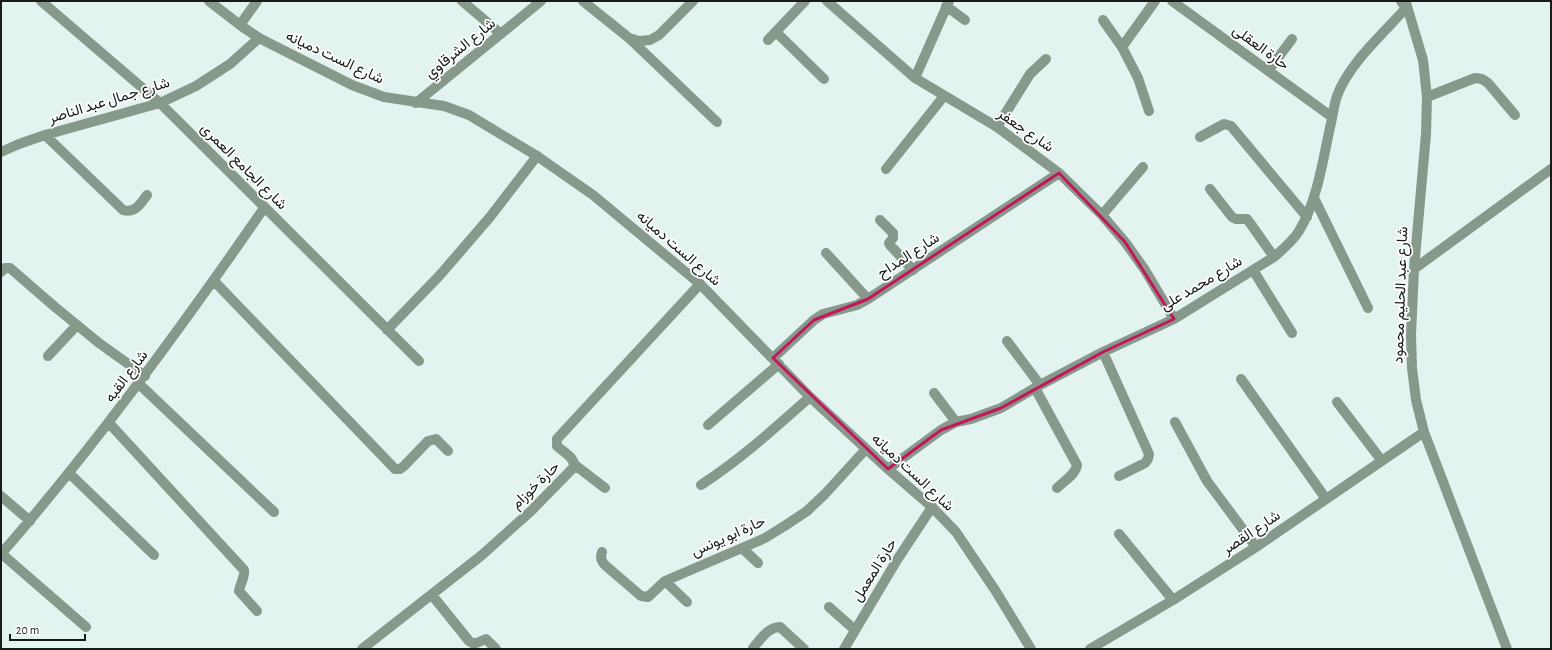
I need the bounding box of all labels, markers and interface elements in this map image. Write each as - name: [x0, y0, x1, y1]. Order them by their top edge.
- street label: شارع الشرقاوي: [422, 15, 502, 85]
- street label: حارة العقلى: [1229, 22, 1292, 74]
- street label: شارع الست دميانه: [282, 28, 386, 89]
- street label: شارع جمال عبد الناصر: [46, 75, 173, 129]
- street label: شارع جعفر: [992, 105, 1057, 158]
- street label: شارع الجامع العمرى: [195, 120, 290, 215]
- street label: شارع الست دميانه: [632, 208, 724, 291]
- street label: شارع عبد الحليم محمود: [1391, 226, 1413, 364]
- street label: شارع المداح: [875, 230, 944, 283]
- street label: شارع محمد على: [1158, 253, 1246, 316]
- street label: شارع القبه: [102, 347, 153, 407]
- street label: شارع الست دميانه: [867, 431, 957, 516]
- street label: حارة خوزام: [508, 459, 564, 513]
- street label: شارع القصر: [1219, 507, 1285, 560]
- street label: حارة ابو يونس: [689, 513, 768, 561]
- street label: حارة المعمل: [849, 536, 900, 605]
- scale bar: [10, 616, 85, 642]
- text: 20 m: [16, 624, 39, 636]

